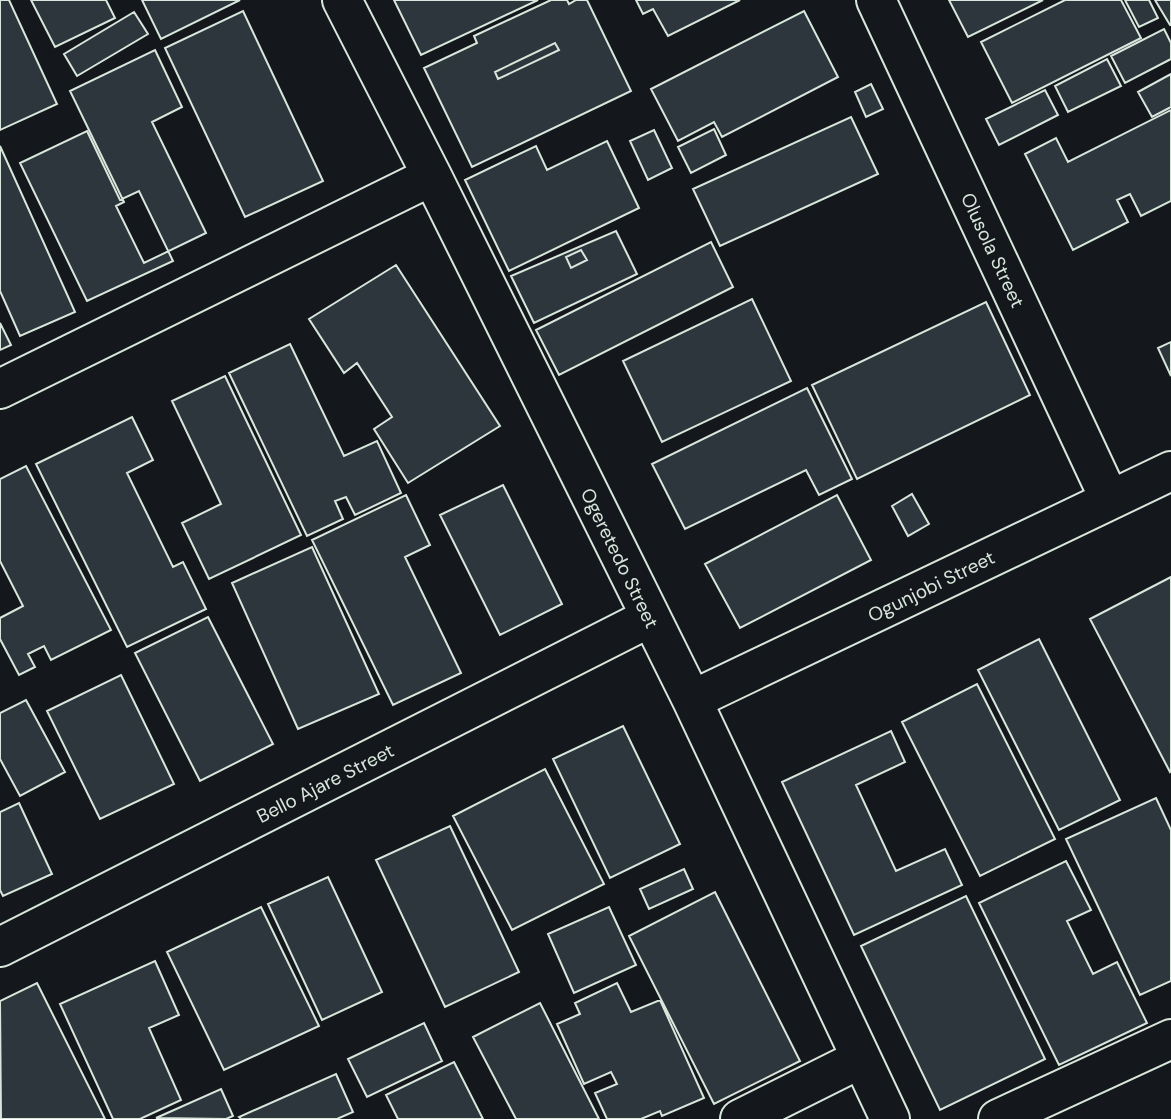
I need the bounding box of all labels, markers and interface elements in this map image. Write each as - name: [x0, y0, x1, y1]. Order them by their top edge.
- street label: Olusola Street: [955, 189, 1030, 312]
- street label: Ogeretedo Street: [575, 484, 664, 632]
- street label: Ogunjobi Street: [864, 545, 999, 628]
- street label: Bello Ajare Street: [252, 738, 398, 829]

